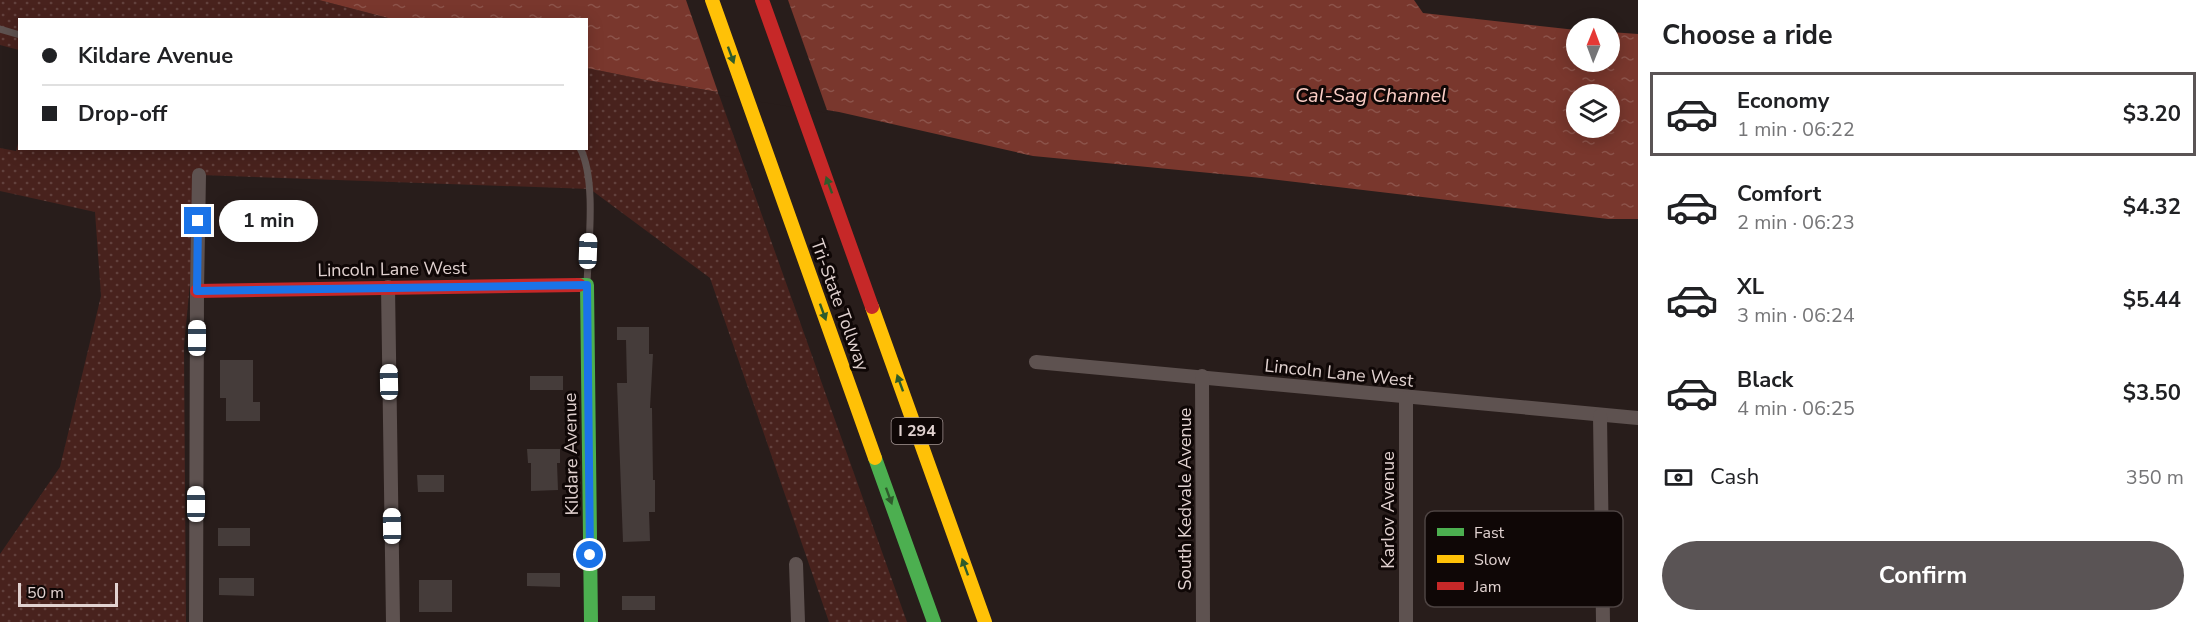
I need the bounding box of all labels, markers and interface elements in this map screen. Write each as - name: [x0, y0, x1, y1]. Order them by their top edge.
- text: Choose a ride: [1662, 17, 1833, 54]
- north arrow: [1566, 18, 1620, 72]
- map controls: [1566, 18, 1620, 138]
- text: Kildare Avenue: [78, 41, 233, 71]
- one-way arrow: [727, 46, 737, 64]
- water label: Cal-Sag Channel: [1295, 82, 1447, 109]
- button: layers: [1566, 84, 1620, 138]
- text: Economy: [1737, 86, 1829, 116]
- icon: car: [1665, 87, 1719, 141]
- text: Drop-off: [78, 99, 167, 129]
- text: $3.20: [2123, 99, 2181, 129]
- text: 1 min · 06:22: [1737, 116, 1855, 143]
- one-way arrow: [823, 176, 833, 194]
- text: Comfort: [1737, 179, 1821, 209]
- icon: car: [1665, 180, 1719, 234]
- text: $4.32: [2123, 192, 2181, 222]
- callout: 1 min: [219, 200, 318, 242]
- route end: [184, 207, 211, 234]
- text: 1 min: [243, 207, 294, 234]
- text: 2 min · 06:23: [1737, 209, 1855, 236]
- car: [578, 233, 598, 269]
- street label: Tri-State Tollway: [805, 236, 875, 375]
- street label: Lincoln Lane West: [317, 256, 468, 282]
- text: XL: [1737, 272, 1764, 302]
- icon: car: [1665, 273, 1719, 327]
- text: $5.44: [2123, 285, 2181, 315]
- text: 3 min · 06:24: [1737, 302, 1855, 329]
- one-way arrow: [819, 303, 829, 321]
- car: [188, 320, 206, 356]
- street label: Lincoln Lane West: [1263, 353, 1415, 393]
- car: [380, 364, 398, 400]
- text: Black: [1737, 365, 1793, 395]
- icon: car: [1665, 366, 1719, 420]
- one-way arrow: [894, 374, 904, 392]
- text: $3.50: [2123, 378, 2181, 408]
- street label: Kildare Avenue: [558, 393, 584, 515]
- text: 4 min · 06:25: [1737, 395, 1855, 422]
- street label: South Kedvale Avenue: [1173, 408, 1197, 590]
- road number: I 294: [892, 418, 942, 444]
- street label: Karlov Avenue: [1376, 451, 1400, 569]
- icon: cash: [1662, 461, 1695, 494]
- text: Cash: [1710, 462, 1759, 492]
- text: 350 m: [2126, 464, 2184, 491]
- car: [187, 486, 205, 522]
- one-way arrow: [884, 487, 894, 505]
- car: [383, 508, 401, 544]
- legend: [1425, 511, 1623, 607]
- text: Fast: [1474, 522, 1505, 544]
- route start: [576, 541, 603, 568]
- button: Confirm: [1662, 541, 2184, 610]
- text: Slow: [1474, 549, 1511, 571]
- one-way arrow: [960, 558, 969, 576]
- text: Jam: [1473, 576, 1501, 598]
- scale bar: [18, 580, 118, 608]
- text: 50 m: [27, 582, 64, 604]

